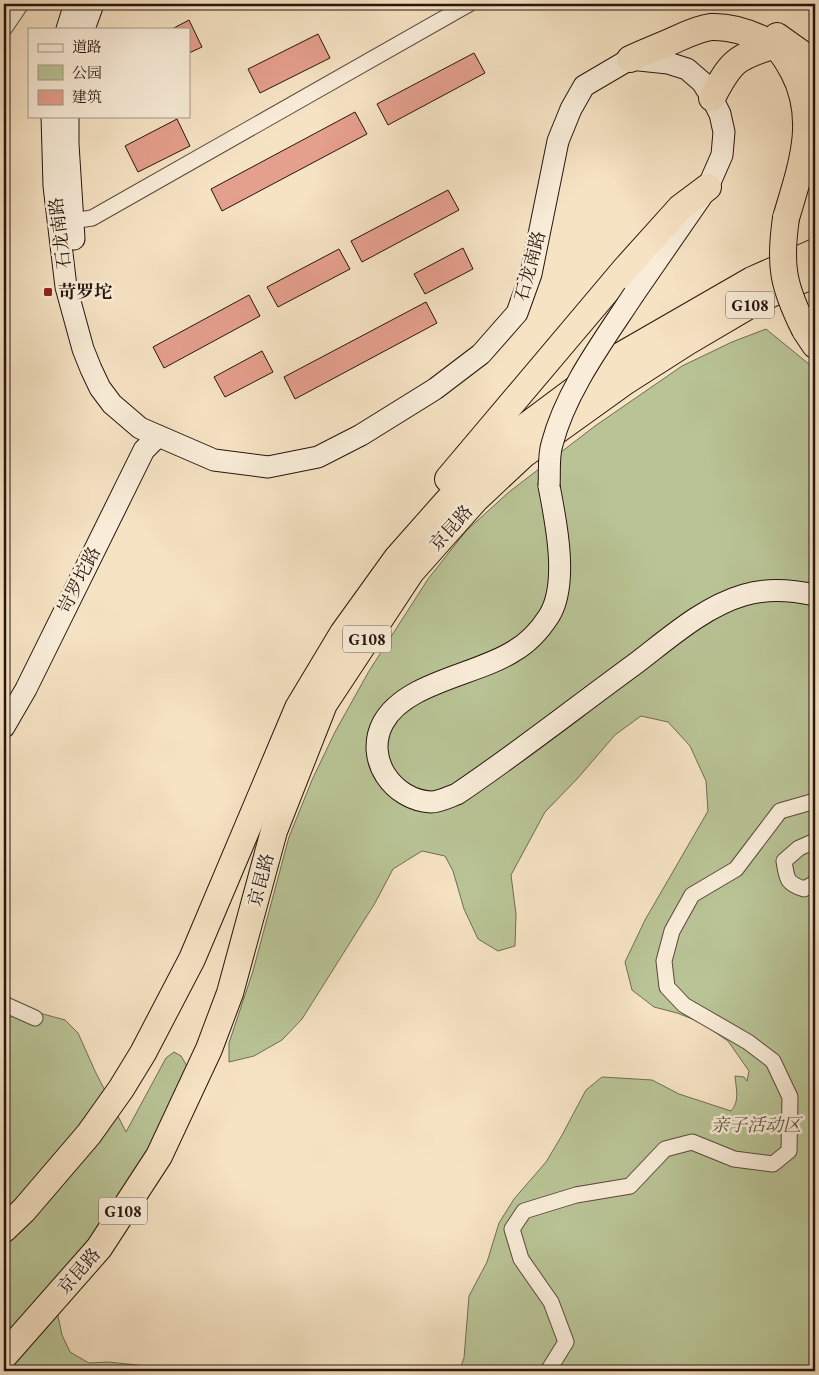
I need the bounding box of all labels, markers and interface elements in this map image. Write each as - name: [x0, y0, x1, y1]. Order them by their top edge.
- legend: [28, 28, 190, 118]
- text: 道路: [72, 37, 102, 56]
- text: 公园: [72, 63, 102, 82]
- text: 建筑: [72, 87, 102, 106]
- street label: 石龙南路: [44, 196, 75, 270]
- street label: 石龙南路: [509, 228, 550, 304]
- place label: 苛罗坨: [58, 280, 113, 303]
- marker: 苛罗坨: [42, 286, 54, 298]
- road number: G108: [726, 292, 774, 318]
- street label: 京昆路: [424, 500, 477, 555]
- street label: 岢罗坨路: [52, 542, 105, 617]
- road number: G108: [343, 626, 391, 652]
- street label: 京昆路: [242, 851, 279, 909]
- park label: 亲子活动区: [711, 1113, 803, 1136]
- road number: G108: [99, 1198, 147, 1224]
- street label: 京昆路: [52, 1243, 105, 1299]

